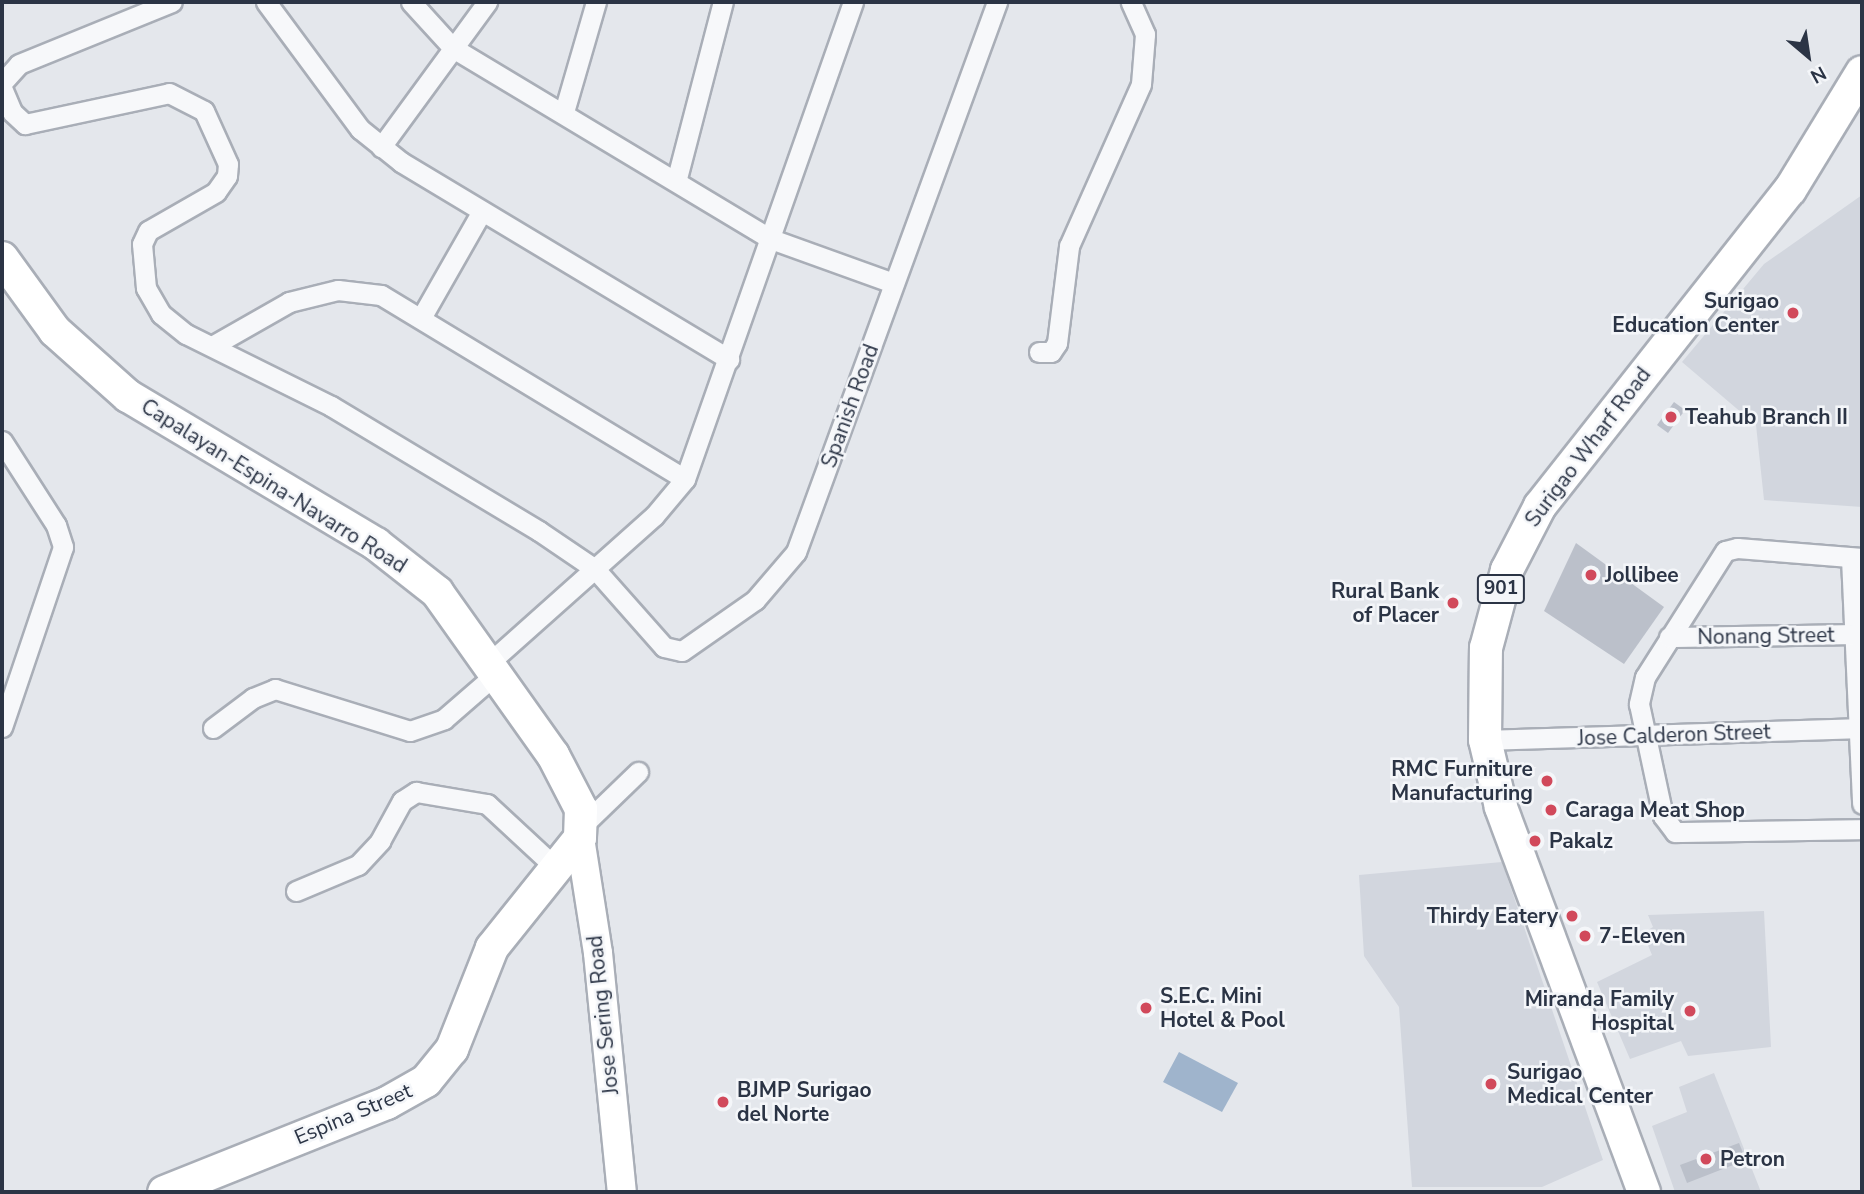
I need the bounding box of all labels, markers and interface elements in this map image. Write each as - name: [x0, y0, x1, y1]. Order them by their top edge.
- north arrow: [1773, 21, 1843, 91]
- text: N: [1806, 60, 1831, 89]
- place label: Surigao Education Center: [1612, 288, 1779, 338]
- marker: Surigao Education Center: [1785, 305, 1801, 321]
- street label: Spanish Road: [816, 341, 884, 471]
- street label: Surigao Wharf Road: [1520, 362, 1656, 532]
- street label: Capalayan-Espina-Navarro Road: [137, 394, 411, 578]
- place label: Teahub Branch II: [1685, 404, 1848, 430]
- marker: Teahub Branch II: [1663, 409, 1679, 425]
- place label: Jollibee: [1605, 562, 1679, 588]
- marker: Jollibee: [1583, 567, 1599, 583]
- road number: 901: [1476, 574, 1526, 604]
- place label: Rural Bank of Placer: [1331, 578, 1439, 628]
- marker: Rural Bank of Placer: [1445, 595, 1461, 611]
- street label: Nonang Street: [1697, 622, 1835, 650]
- street label: Jose Calderon Street: [1577, 719, 1771, 751]
- place label: RMC Furniture Manufacturing: [1391, 756, 1533, 806]
- marker: RMC Furniture Manufacturing: [1539, 773, 1555, 789]
- place label: Caraga Meat Shop: [1565, 797, 1745, 823]
- marker: Caraga Meat Shop: [1543, 802, 1559, 818]
- place label: Pakalz: [1549, 828, 1613, 854]
- marker: Pakalz: [1527, 833, 1543, 849]
- place label: Thirdy Eatery: [1427, 903, 1558, 929]
- marker: Thirdy Eatery: [1564, 908, 1580, 924]
- place label: 7-Eleven: [1599, 923, 1686, 949]
- marker: 7-Eleven: [1577, 928, 1593, 944]
- street label: Jose Sering Road: [582, 934, 624, 1096]
- place label: S.E.C. Mini Hotel & Pool: [1160, 983, 1285, 1033]
- place label: Miranda Family Hospital: [1525, 986, 1674, 1036]
- marker: S.E.C. Mini Hotel & Pool: [1138, 1000, 1154, 1016]
- marker: Miranda Family Hospital: [1680, 1001, 1700, 1021]
- place label: Surigao Medical Center: [1507, 1059, 1653, 1109]
- marker: Surigao Medical Center: [1481, 1074, 1501, 1094]
- place label: BJMP Surigao del Norte: [737, 1077, 872, 1127]
- street label: Espina Street: [291, 1078, 415, 1150]
- marker: BJMP Surigao del Norte: [715, 1094, 731, 1110]
- place label: Petron: [1720, 1146, 1785, 1172]
- marker: Petron: [1698, 1151, 1714, 1167]

